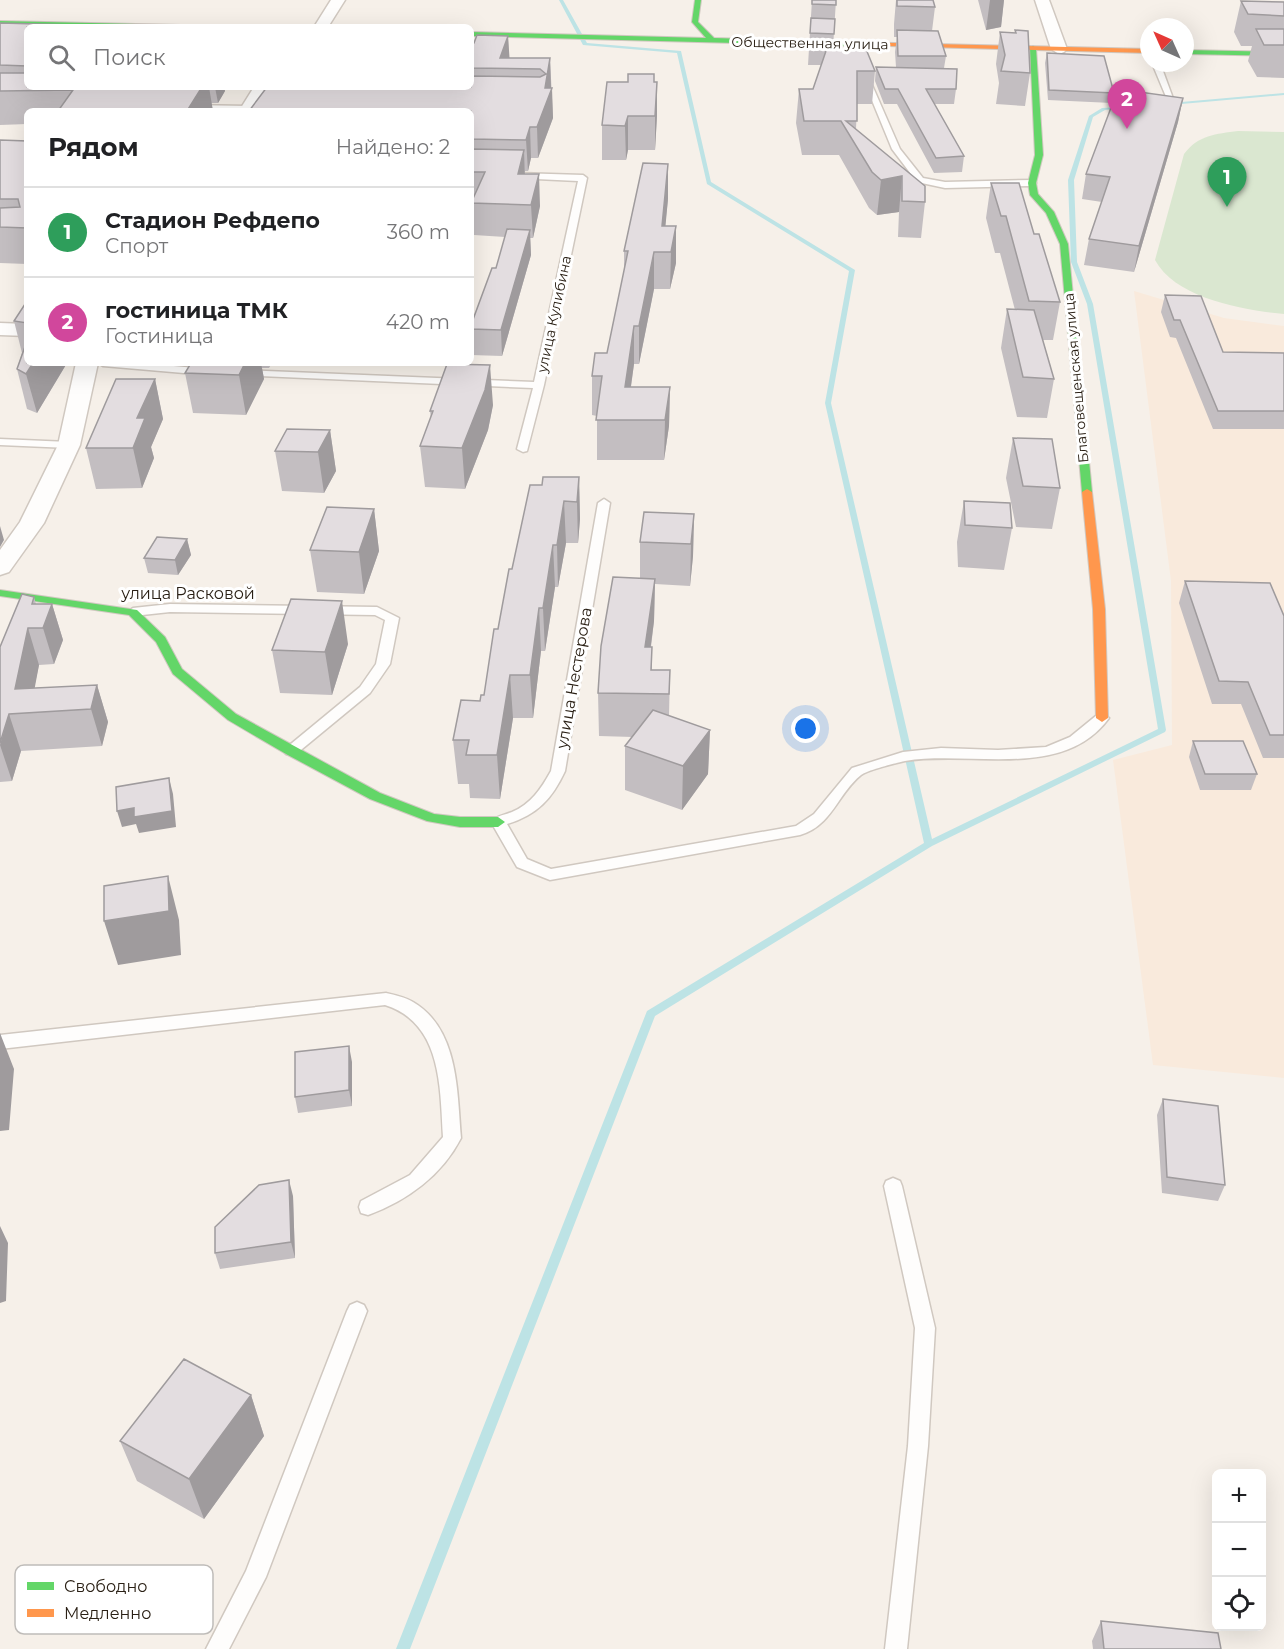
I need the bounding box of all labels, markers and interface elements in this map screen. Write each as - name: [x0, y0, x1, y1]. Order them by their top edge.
- north arrow: [1140, 18, 1194, 72]
- search box: [24, 24, 474, 90]
- street label: Общественная улица: [731, 33, 889, 53]
- icon: search: [45, 41, 78, 74]
- text: Поиск: [93, 44, 165, 71]
- pin: 2: [1108, 80, 1146, 129]
- text: Рядом: [48, 131, 139, 163]
- text: Найдено: 2: [336, 135, 450, 159]
- pin: 1: [1208, 158, 1246, 207]
- text: Стадион Рефдепо: [105, 207, 320, 234]
- text: 1: [64, 220, 71, 244]
- text: 360 m: [387, 220, 450, 244]
- text: Спорт: [105, 234, 168, 258]
- street label: улица Кулибина: [533, 254, 575, 375]
- street label: Благовещенская улица: [1060, 292, 1092, 464]
- text: гостиница ТМК: [105, 297, 288, 324]
- text: 2: [62, 310, 73, 334]
- text: 420 m: [386, 310, 450, 334]
- text: Гостиница: [105, 324, 214, 348]
- street label: улица Расковой: [120, 584, 255, 603]
- street label: улица Нестерова: [552, 606, 596, 751]
- your location: [791, 714, 820, 743]
- map controls: [1212, 1469, 1266, 1631]
- button: +: [1212, 1469, 1266, 1523]
- button: −: [1212, 1523, 1266, 1577]
- legend: [15, 1565, 213, 1634]
- text: Свободно: [64, 1577, 147, 1596]
- button: locate: [1212, 1577, 1266, 1631]
- text: Медленно: [64, 1604, 151, 1623]

